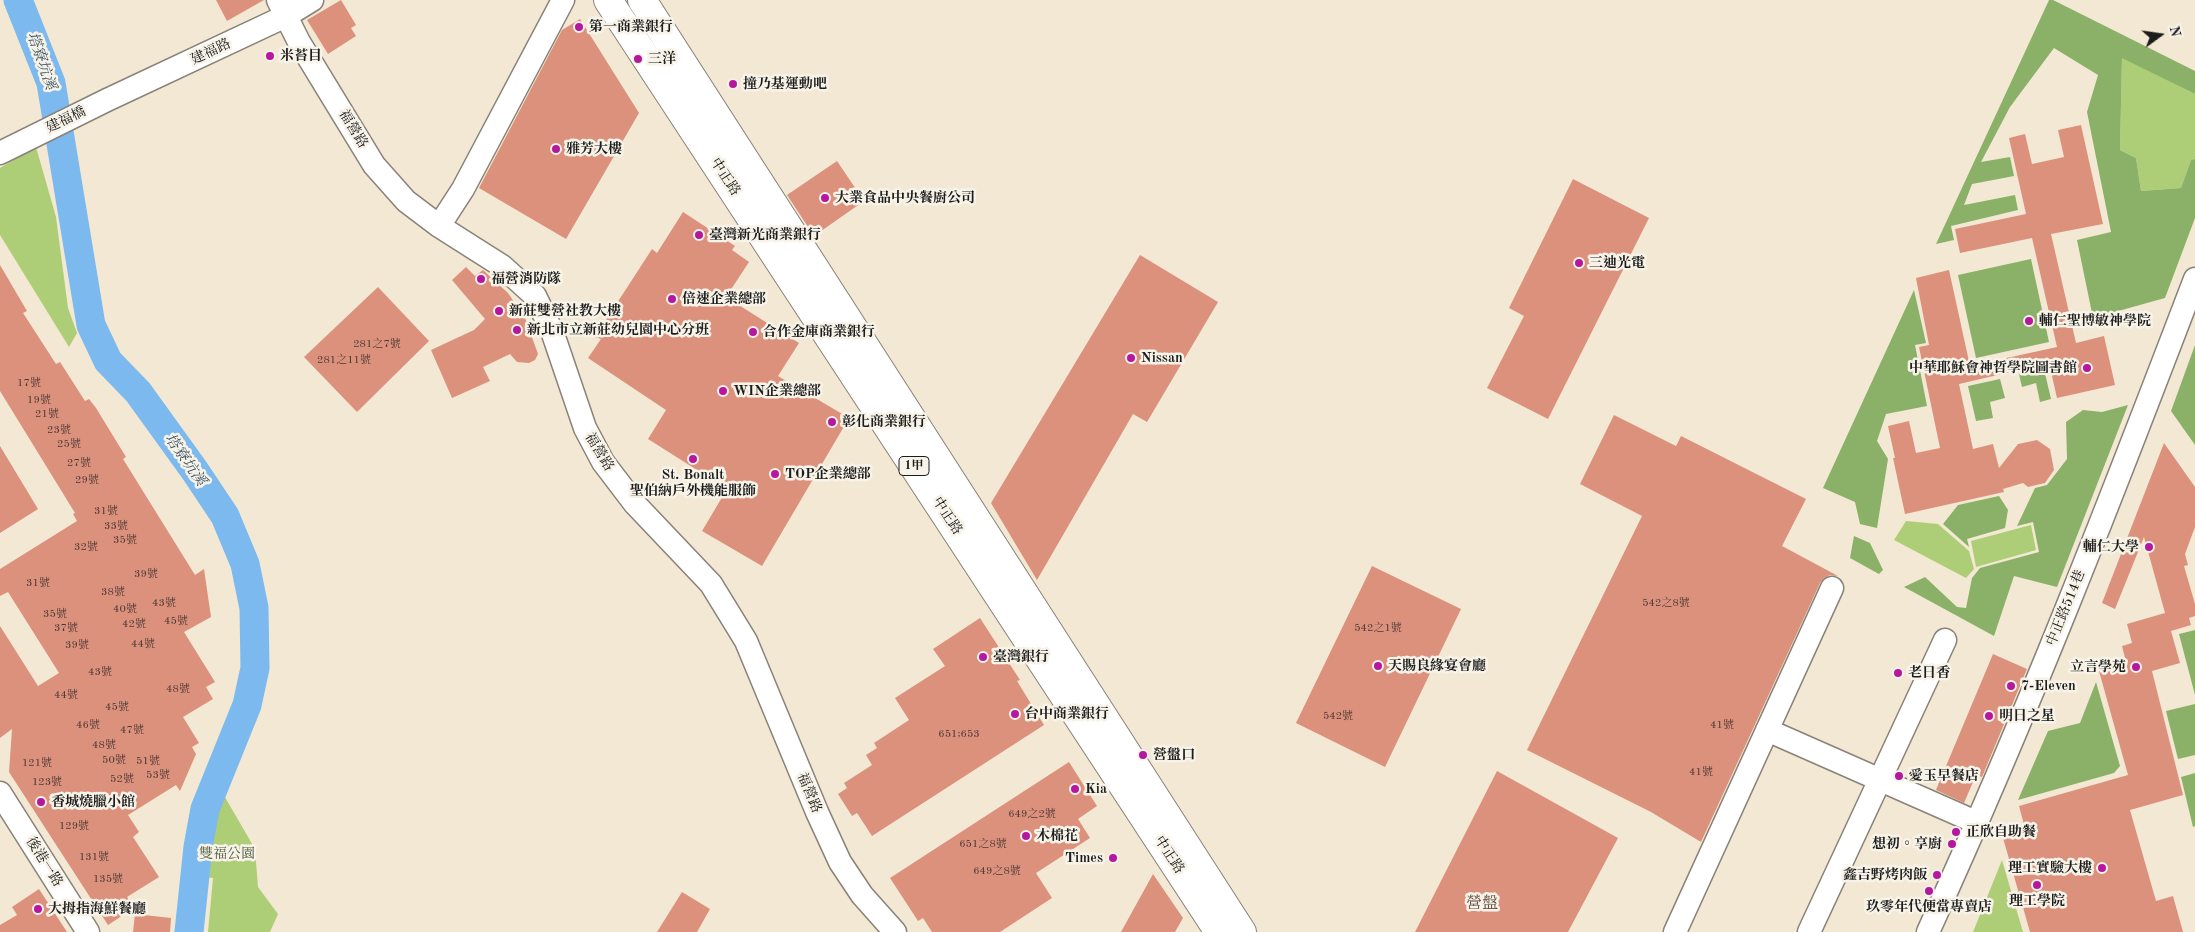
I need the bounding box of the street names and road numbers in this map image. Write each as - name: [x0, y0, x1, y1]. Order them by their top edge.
- street label: 建福路: [188, 36, 234, 68]
- street label: 建福橋: [43, 103, 89, 137]
- street label: 福營路: [335, 107, 371, 151]
- street label: 中正路: [707, 155, 743, 199]
- street label: 福營路: [581, 430, 617, 474]
- road number: 1甲: [899, 456, 929, 476]
- street label: 中正路: [929, 494, 965, 538]
- street label: 中正路514巷: [2043, 568, 2089, 648]
- street label: 福營路: [793, 770, 825, 816]
- street label: 中正路: [1151, 833, 1187, 877]
- street label: 後港一路: [22, 834, 66, 890]

